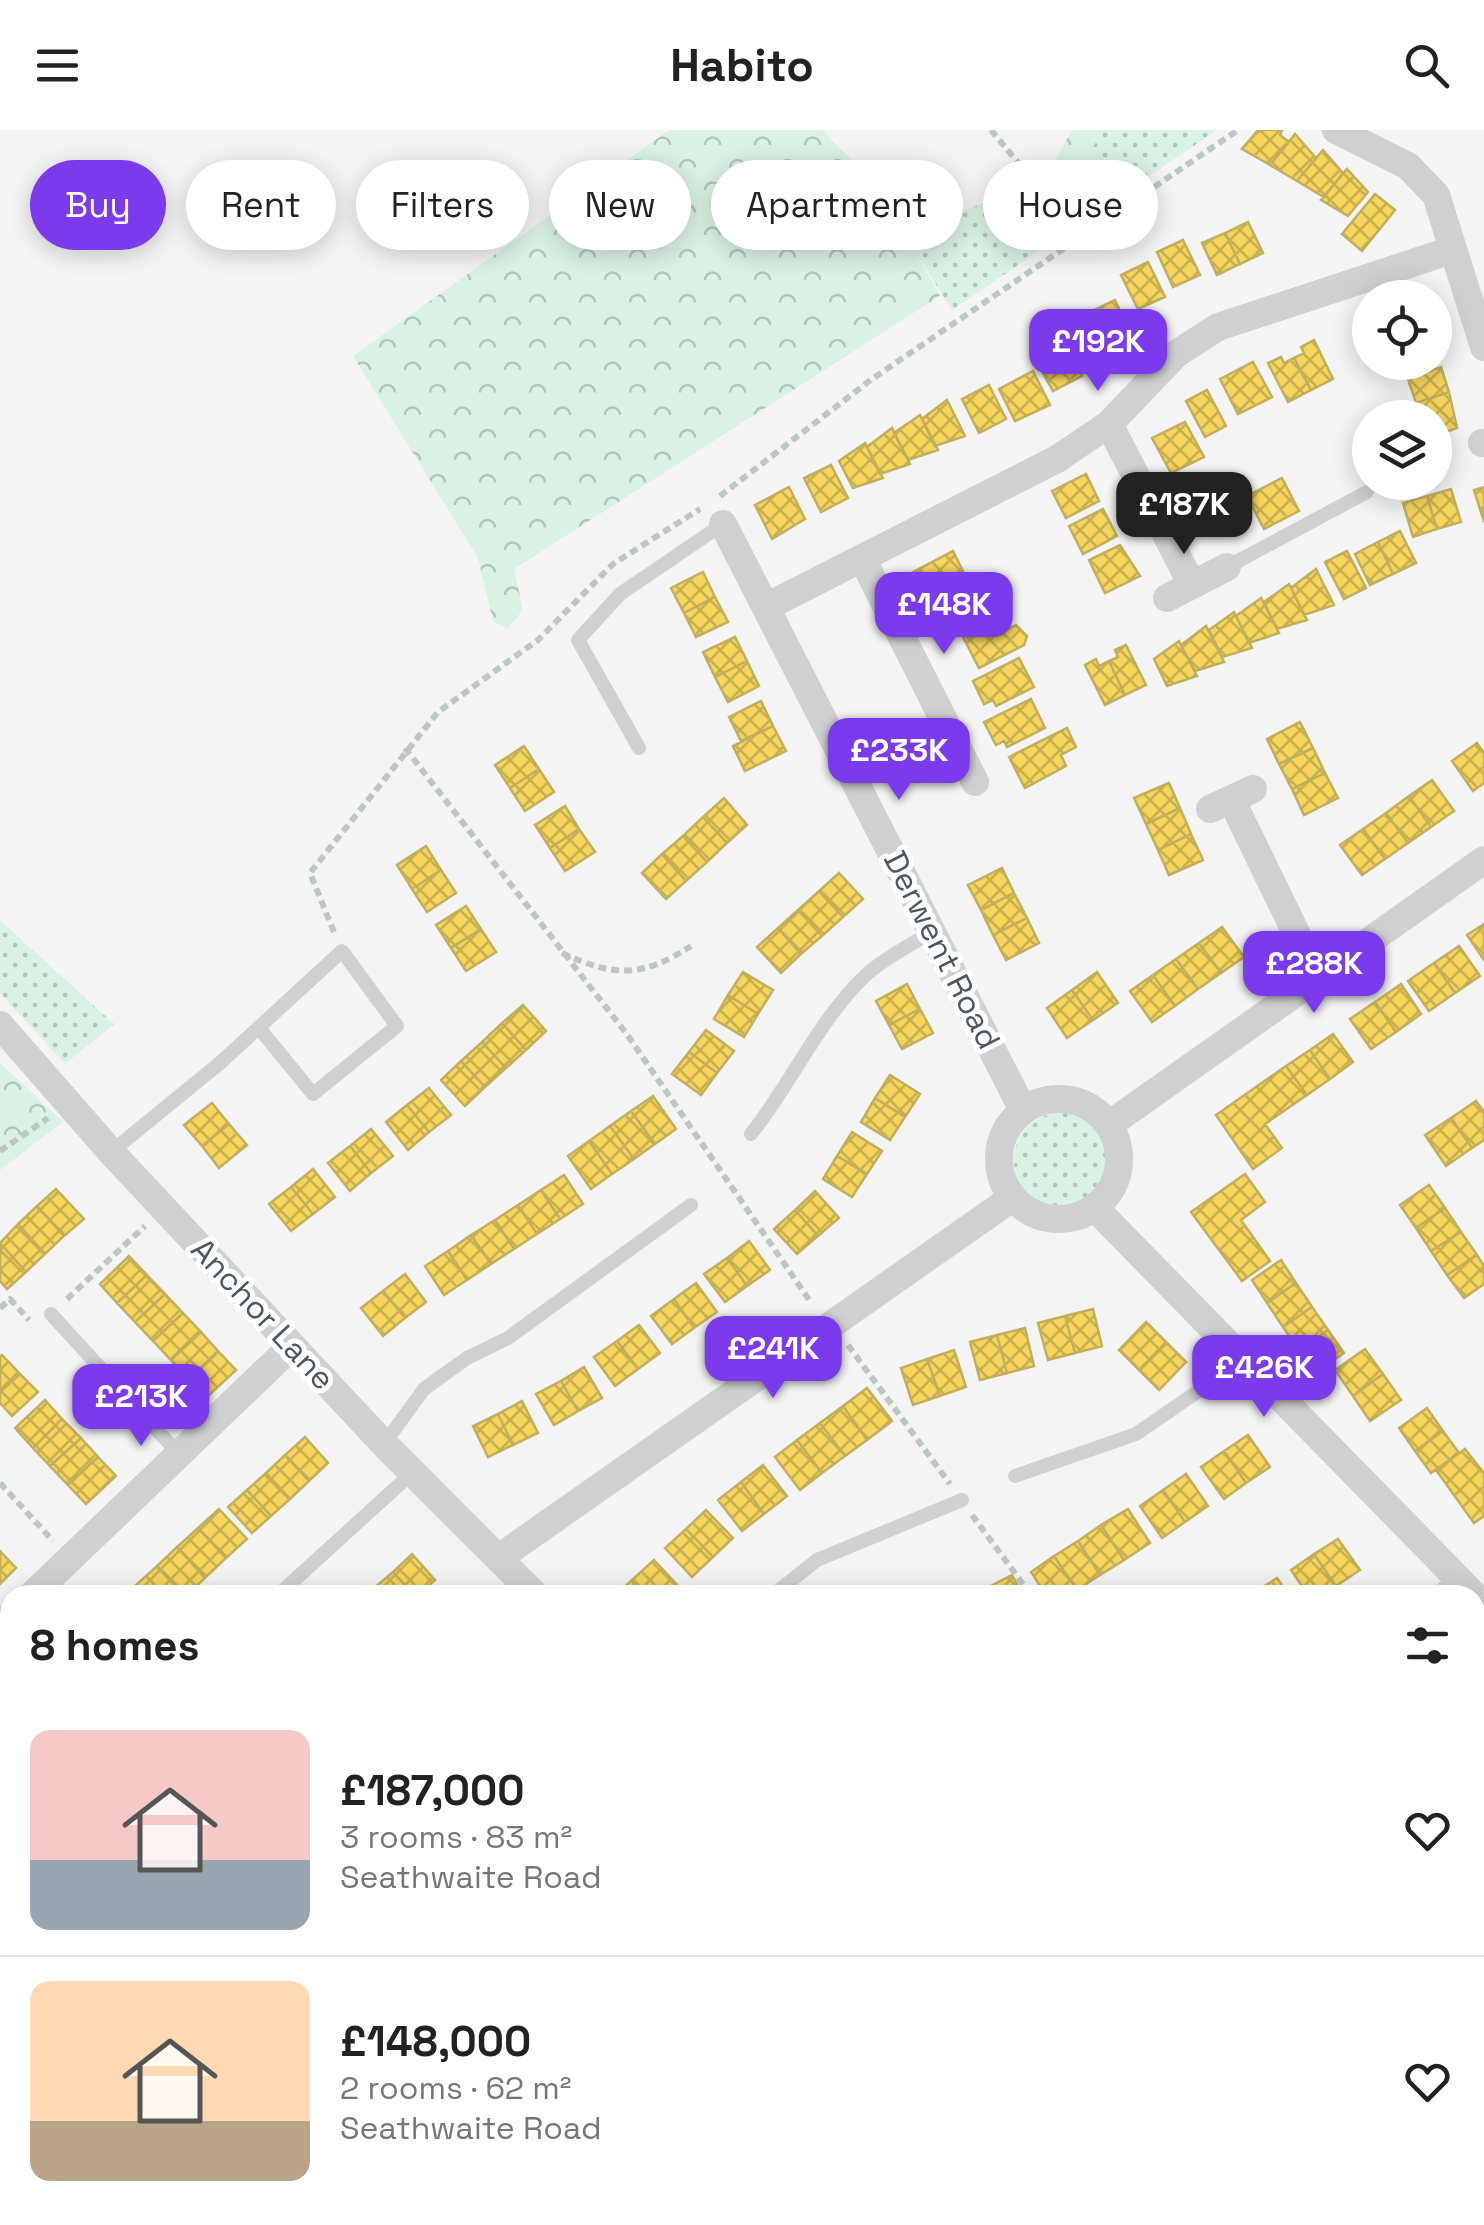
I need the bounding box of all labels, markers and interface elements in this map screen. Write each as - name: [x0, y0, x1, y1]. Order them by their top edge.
- text: Habito: [670, 37, 814, 94]
- icon: menu: [30, 38, 85, 93]
- icon: search: [1399, 38, 1454, 93]
- chip: Buy: [30, 160, 166, 250]
- chip: Rent: [186, 160, 336, 250]
- chip: Filters: [356, 160, 529, 250]
- chip: New: [549, 160, 691, 250]
- chip: Apartment: [711, 160, 963, 250]
- chip: House: [983, 160, 1158, 250]
- map controls: [1352, 280, 1452, 500]
- button: locate: [1352, 280, 1452, 380]
- pin: £192K: [1028, 309, 1168, 394]
- text: £192K: [1051, 321, 1145, 361]
- button: layers: [1352, 400, 1452, 500]
- pin: £187K: [1114, 472, 1254, 557]
- text: £187K: [1138, 484, 1230, 524]
- pin: £148K: [874, 572, 1014, 657]
- text: £148K: [897, 584, 991, 624]
- pin: £233K: [829, 718, 969, 803]
- text: £233K: [850, 730, 948, 770]
- street label: Derwent Road: [875, 844, 1009, 1056]
- pin: £288K: [1244, 931, 1384, 1016]
- text: £288K: [1265, 943, 1363, 983]
- street label: Anchor Lane: [183, 1230, 343, 1398]
- pin: £241K: [703, 1316, 843, 1401]
- text: £241K: [727, 1328, 819, 1368]
- pin: £426K: [1194, 1335, 1334, 1420]
- text: £426K: [1214, 1347, 1314, 1387]
- pin: £213K: [71, 1364, 211, 1449]
- text: £213K: [94, 1376, 188, 1416]
- icon: filters: [1400, 1618, 1455, 1673]
- text: 8 homes: [30, 1619, 200, 1672]
- text: £187,000: [340, 1764, 524, 1817]
- icon: home: [110, 1770, 230, 1890]
- icon: heart: [1400, 1803, 1455, 1858]
- text: 3 rooms · 83 m²: [340, 1817, 572, 1857]
- text: Seathwaite Road: [340, 1857, 602, 1897]
- text: £148,000: [340, 2015, 531, 2068]
- icon: home: [110, 2021, 230, 2141]
- icon: heart: [1400, 2054, 1455, 2109]
- text: 2 rooms · 62 m²: [340, 2068, 572, 2108]
- text: Seathwaite Road: [340, 2108, 602, 2148]

